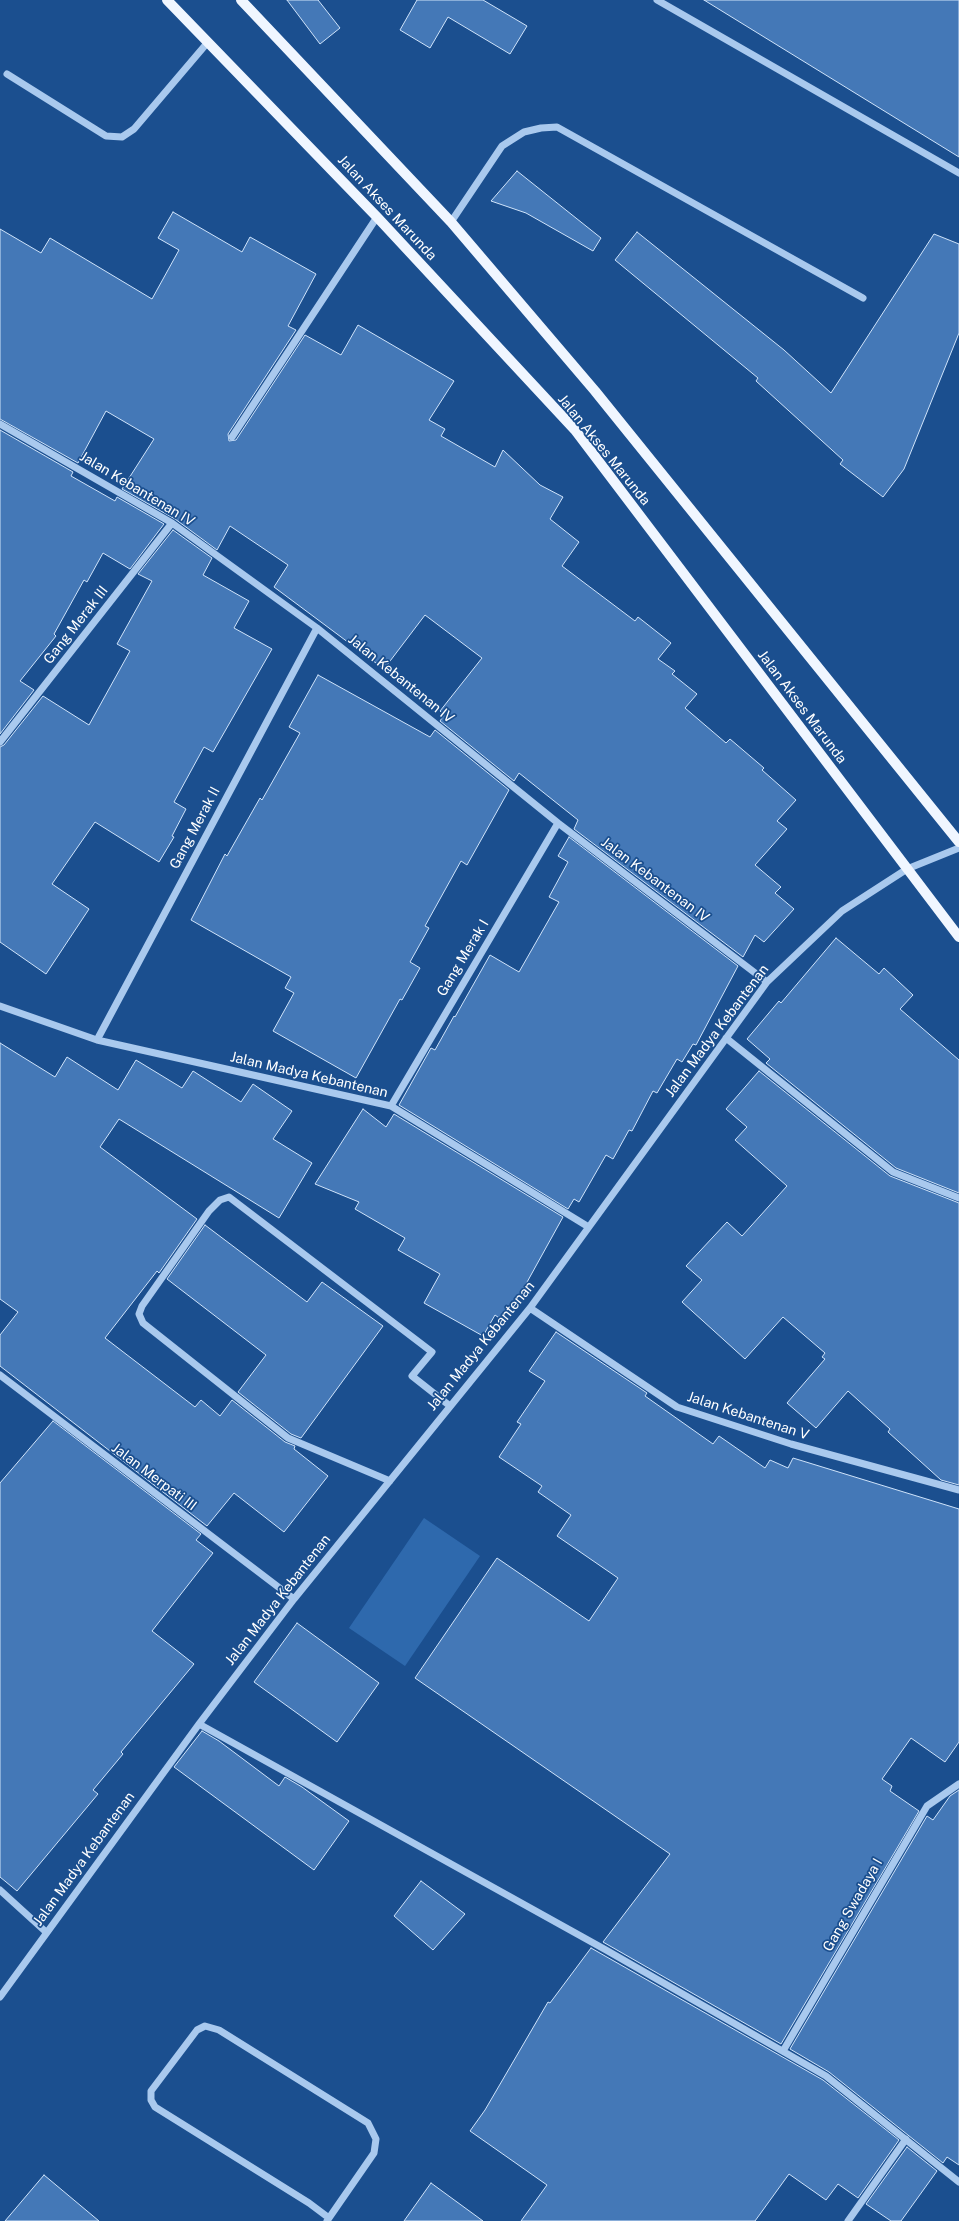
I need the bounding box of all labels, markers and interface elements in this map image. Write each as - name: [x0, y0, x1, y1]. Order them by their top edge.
- street label: Jalan Akses Marunda: [334, 152, 440, 264]
- street label: Jalan Akses Marunda: [554, 391, 654, 509]
- street label: Jalan Kebantenan IV: [76, 448, 198, 530]
- street label: Gang Merak III: [40, 583, 112, 667]
- street label: Jalan Kebantenan IV: [345, 631, 457, 727]
- street label: Jalan Akses Marunda: [754, 647, 850, 767]
- street label: Gang Merak II: [166, 784, 224, 872]
- street label: Jalan Kebantenan IV: [598, 834, 712, 926]
- street label: Gang Merak I: [433, 917, 493, 999]
- street label: Jalan Madya Kebantenan: [662, 961, 772, 1101]
- street label: Jalan Madya Kebantenan: [228, 1049, 390, 1101]
- street label: Jalan Madya Kebantenan: [424, 1278, 538, 1414]
- street label: Jalan Kebantenan V: [685, 1388, 811, 1444]
- street label: Jalan Merpati III: [108, 1440, 200, 1514]
- street label: Jalan Madya Kebantenan: [222, 1531, 334, 1669]
- street label: Jalan Madya Kebantenan: [30, 1789, 138, 1929]
- street label: Gang Swadaya I: [820, 1856, 886, 1954]

